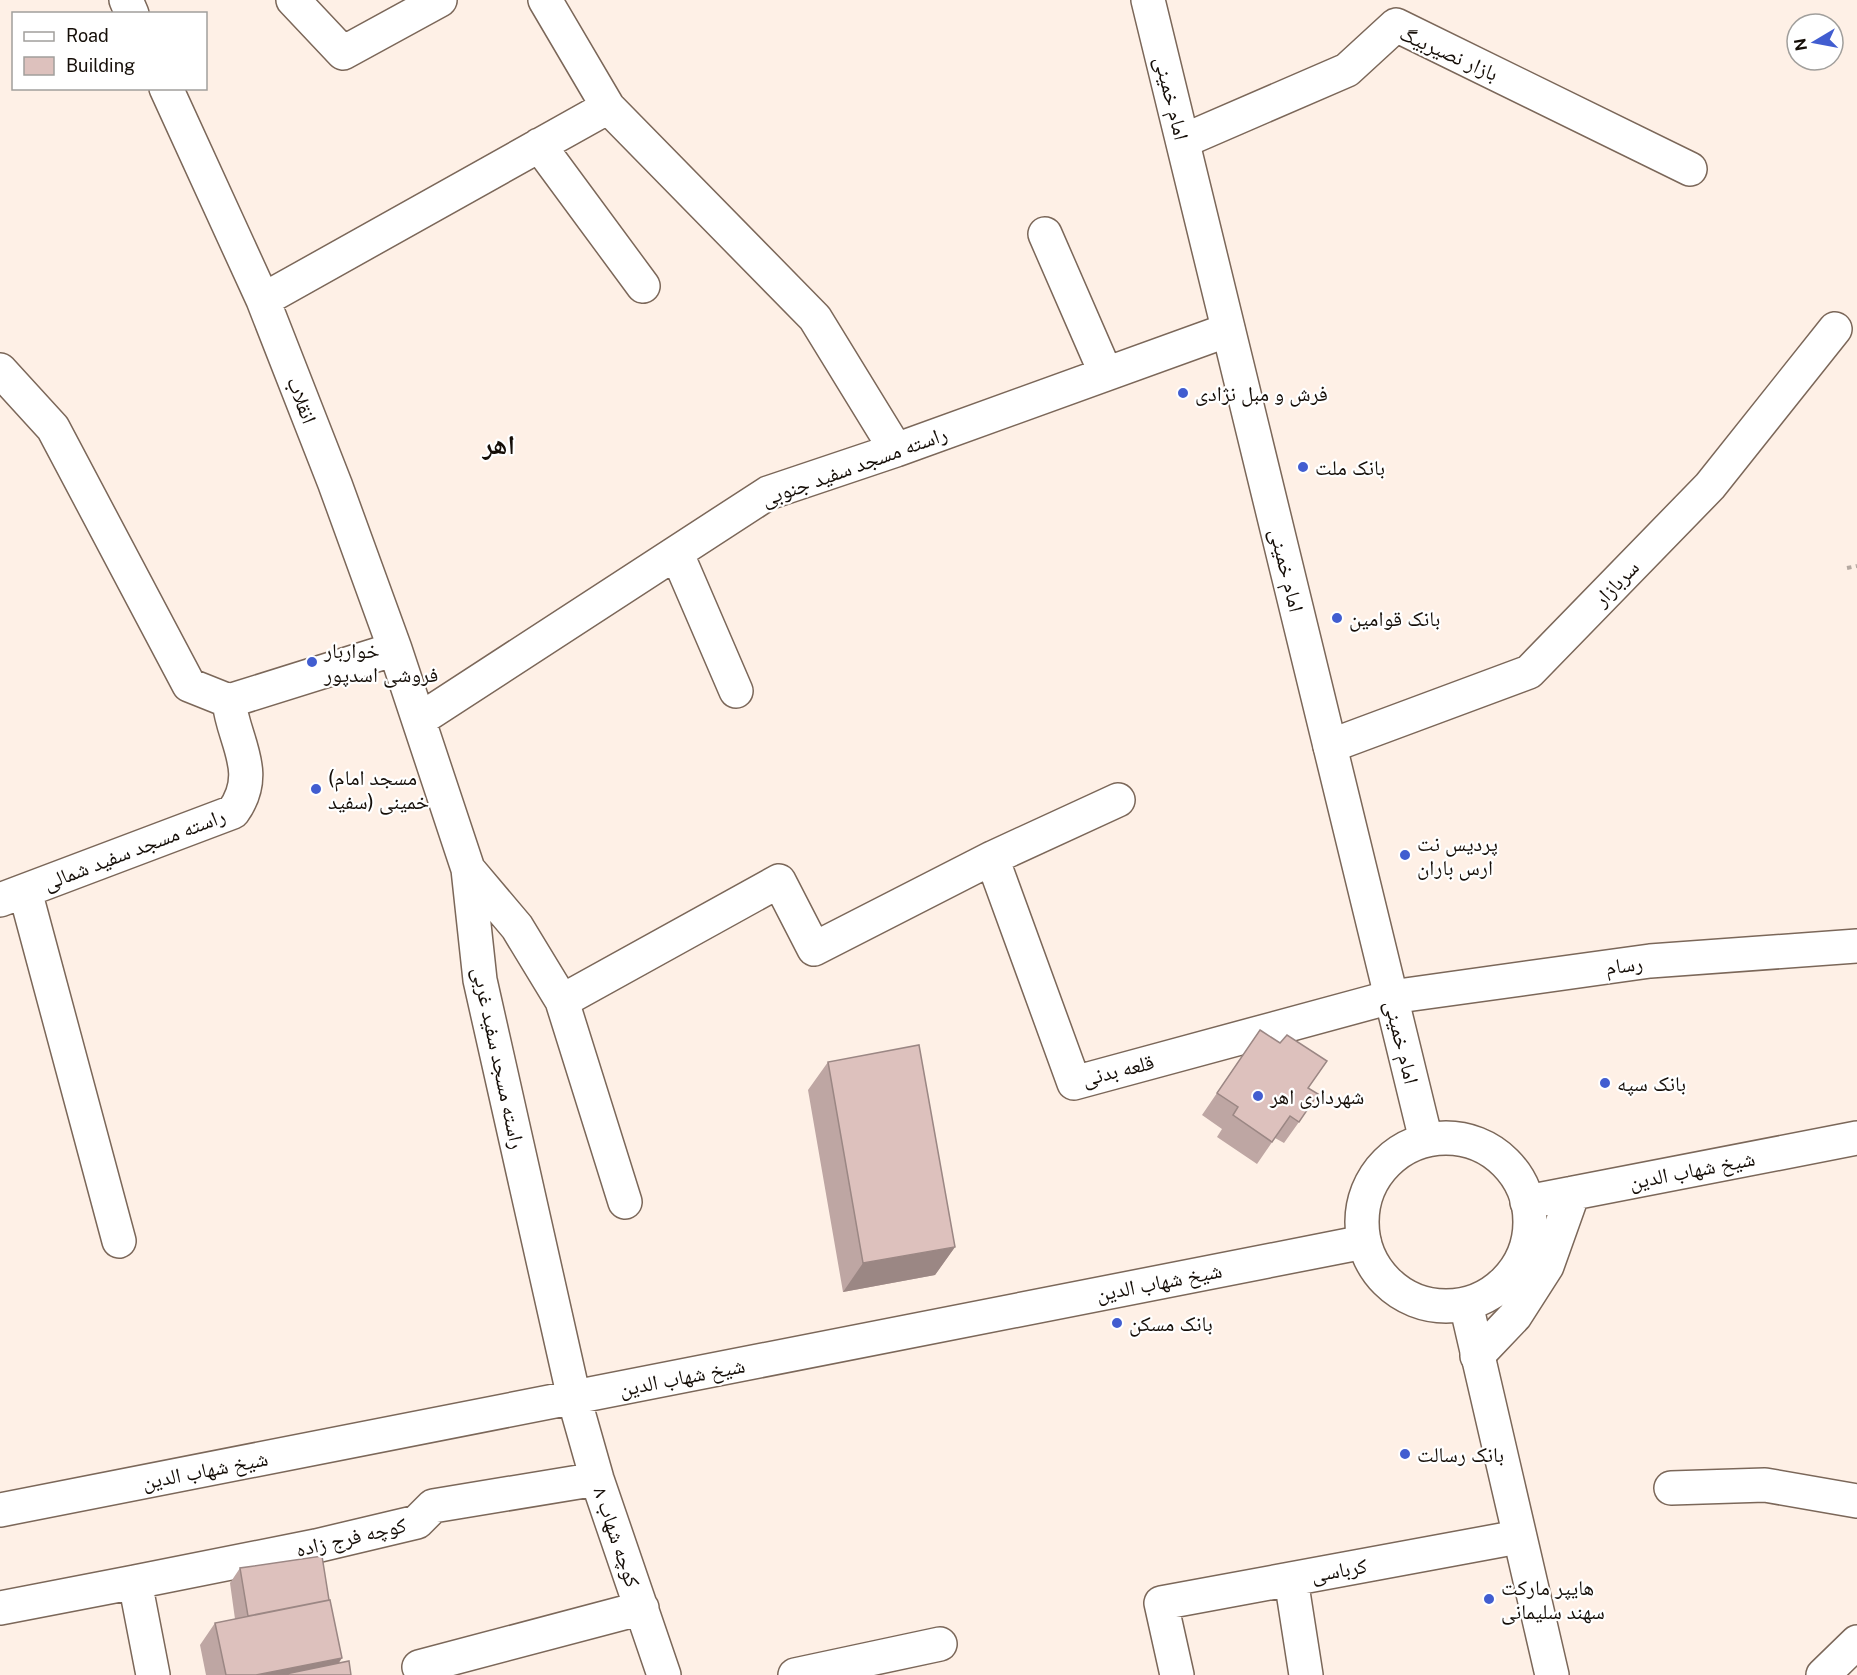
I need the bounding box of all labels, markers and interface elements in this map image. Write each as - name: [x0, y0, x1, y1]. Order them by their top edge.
- legend: [12, 12, 207, 90]
- north arrow: [1785, 12, 1845, 72]
- street label: بازار نصیربیگ: [1396, 20, 1502, 86]
- text: Road: [66, 25, 109, 46]
- text: N: [1790, 37, 1811, 52]
- street label: امام خمینی: [1148, 54, 1194, 143]
- text: Building: [66, 55, 135, 76]
- street label: انقلاب: [282, 373, 322, 427]
- place label: فرش و مبل نژادی: [1195, 381, 1328, 407]
- marker: فرش و مبل نژادی: [1176, 386, 1190, 400]
- street label: راسته مسجد سفید جنوبی: [758, 421, 951, 512]
- district label: اهر: [482, 428, 515, 460]
- place label: بانک ملت: [1315, 455, 1385, 480]
- marker: بانک ملت: [1296, 460, 1310, 474]
- street label: امام خمینی: [1263, 526, 1309, 615]
- street label: سربازار: [1587, 555, 1644, 612]
- place label: بانک قوامین: [1349, 606, 1440, 632]
- marker: بانک قوامین: [1330, 611, 1344, 625]
- place label: خواربار فروشی اسدپور: [323, 638, 438, 688]
- marker: خواربار فروشی اسدپور: [305, 655, 319, 669]
- place label: (مسجد امام خمینی (سفید: [328, 765, 429, 815]
- marker: (مسجد امام خمینی (سفید: [309, 782, 323, 796]
- street label: راسته مسجد سفید شمالی: [39, 803, 229, 896]
- place label: پردیس نت ارس باران: [1417, 831, 1498, 881]
- marker: پردیس نت ارس باران: [1398, 848, 1412, 862]
- street label: رسام: [1604, 950, 1645, 982]
- street label: راسته مسجد سفید غربی: [467, 965, 531, 1152]
- street label: امام خمینی: [1378, 998, 1424, 1087]
- street label: قلعه بدنی: [1079, 1049, 1157, 1092]
- place label: بانک سپه: [1617, 1071, 1686, 1096]
- marker: بانک سپه: [1598, 1076, 1612, 1090]
- place label: شهرداری اهر: [1269, 1084, 1364, 1109]
- marker: شهرداری اهر: [1251, 1089, 1265, 1103]
- street label: شیخ شهاب الدین: [1627, 1146, 1757, 1195]
- street label: شیخ شهاب الدین: [1094, 1258, 1224, 1307]
- place label: بانک مسکن: [1129, 1311, 1213, 1337]
- marker: بانک مسکن: [1110, 1316, 1124, 1330]
- street label: شیخ شهاب الدین: [617, 1353, 747, 1402]
- place label: بانک رسالت: [1417, 1442, 1504, 1467]
- street label: شیخ شهاب الدین: [140, 1446, 270, 1495]
- marker: بانک رسالت: [1398, 1447, 1412, 1461]
- street label: کوچه شهاب ۸: [588, 1484, 646, 1591]
- street label: کوچه فرج زاده: [293, 1512, 409, 1563]
- street label: کرباسی: [1309, 1553, 1369, 1588]
- place label: هایپر مارکت سهند سلیمانی: [1501, 1575, 1605, 1625]
- marker: هایپر مارکت سهند سلیمانی: [1482, 1592, 1496, 1606]

